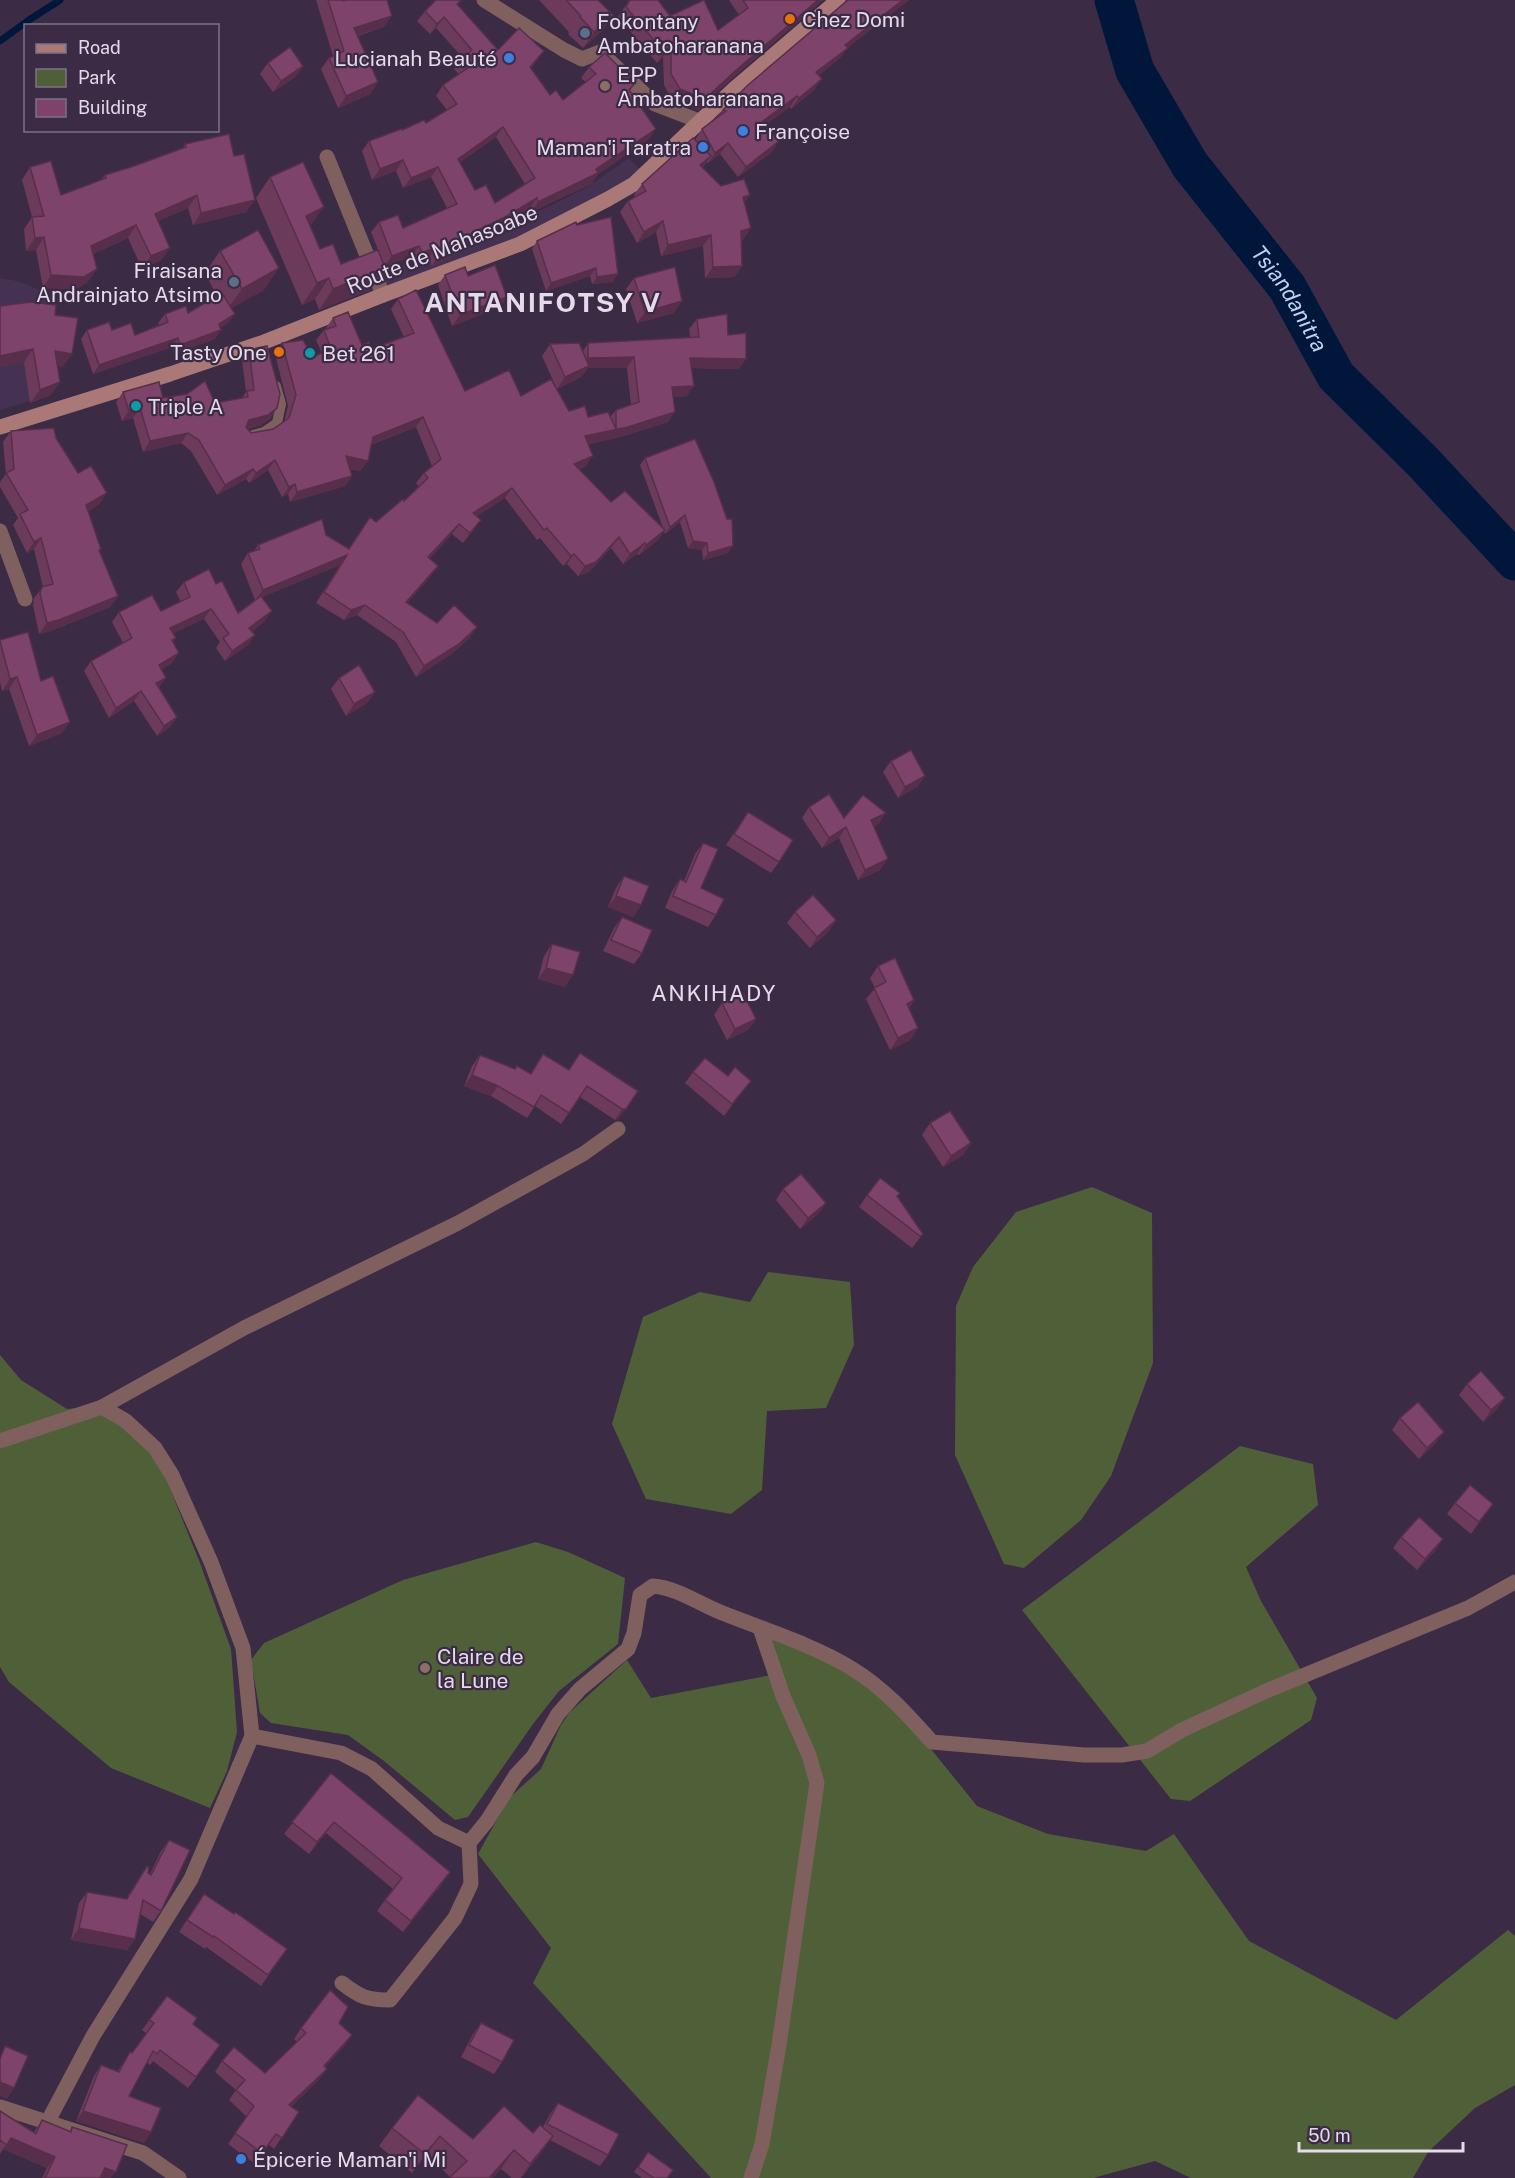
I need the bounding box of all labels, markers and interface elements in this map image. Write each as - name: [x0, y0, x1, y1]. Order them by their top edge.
- place label: Chez Domi: [802, 7, 905, 32]
- place label: Fokontany Ambatoharanana: [597, 9, 764, 58]
- marker: Chez Domi: [783, 12, 797, 26]
- legend: [24, 24, 219, 132]
- marker: Fokontany Ambatoharanana: [578, 26, 592, 40]
- text: Road: [78, 37, 121, 58]
- place label: Lucianah Beauté: [334, 46, 497, 71]
- marker: Lucianah Beauté: [502, 51, 516, 65]
- place label: EPP Ambatoharanana: [617, 62, 784, 111]
- text: Park: [78, 67, 116, 88]
- marker: EPP Ambatoharanana: [598, 79, 612, 93]
- text: Building: [78, 97, 147, 118]
- place label: Françoise: [755, 119, 850, 144]
- marker: Françoise: [736, 124, 750, 138]
- place label: Maman'i Taratra: [536, 135, 691, 160]
- marker: Maman'i Taratra: [696, 140, 710, 154]
- street label: Route de Mahasoabe: [343, 199, 541, 299]
- water label: Tsiandanitra: [1246, 240, 1333, 356]
- place label: Firaisana Andrainjato Atsimo: [36, 258, 222, 307]
- marker: Firaisana Andrainjato Atsimo: [227, 275, 241, 289]
- district label: ANTANIFOTSY V: [424, 286, 662, 318]
- place label: Tasty One: [170, 340, 267, 365]
- place label: Bet 261: [322, 341, 395, 366]
- marker: Tasty One: [272, 345, 286, 359]
- marker: Bet 261: [303, 346, 317, 360]
- place label: Triple A: [148, 394, 224, 419]
- marker: Triple A: [129, 399, 143, 413]
- district label: ANKIHADY: [651, 980, 777, 1006]
- place label: Claire de la Lune: [437, 1644, 524, 1693]
- marker: Claire de la Lune: [418, 1661, 432, 1675]
- scale bar: [1299, 2115, 1462, 2153]
- text: 50 m: [1308, 2125, 1351, 2146]
- place label: Épicerie Maman'i Mi: [253, 2147, 446, 2172]
- marker: Épicerie Maman'i Mi: [234, 2152, 248, 2166]

